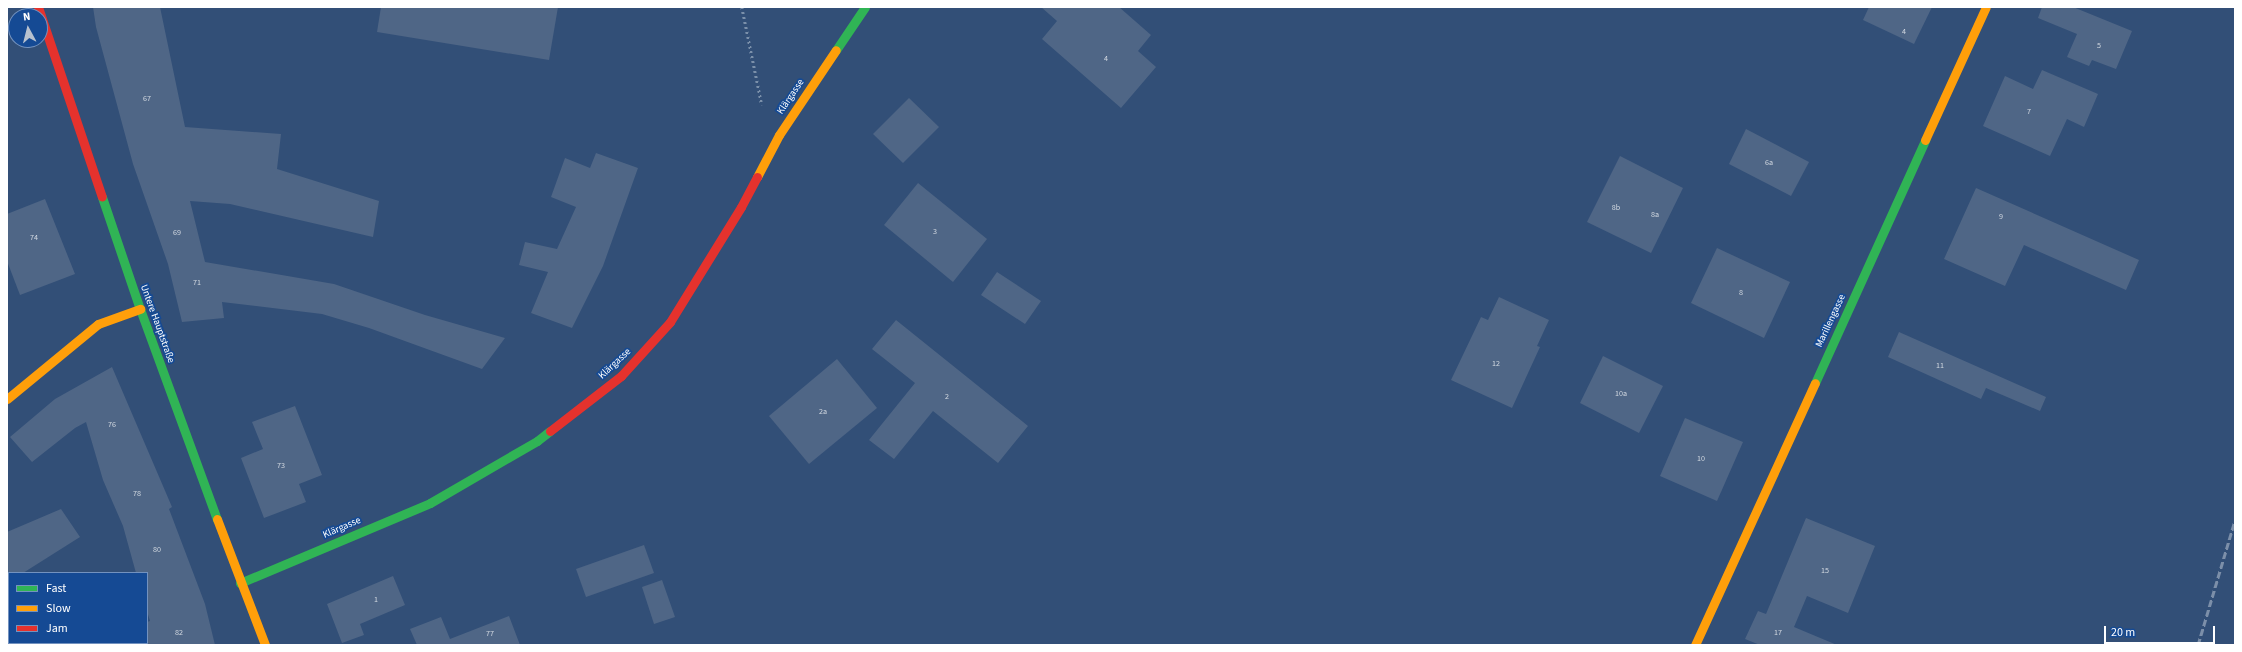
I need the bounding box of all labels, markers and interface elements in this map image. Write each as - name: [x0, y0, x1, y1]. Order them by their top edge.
- north arrow: [8, 8, 48, 48]
- text: N: [22, 9, 31, 24]
- house number: 4: [1902, 27, 1906, 37]
- house number: 5: [2097, 41, 2101, 51]
- house number: 4: [1104, 54, 1108, 64]
- street label: Klärgasse: [775, 77, 807, 117]
- house number: 67: [143, 94, 151, 104]
- house number: 7: [2027, 107, 2031, 117]
- house number: 6a: [1765, 158, 1773, 168]
- house number: 8b: [1612, 203, 1620, 213]
- house number: 8a: [1651, 210, 1659, 220]
- house number: 9: [1999, 212, 2003, 222]
- house number: 3: [933, 227, 937, 237]
- house number: 69: [173, 228, 181, 238]
- house number: 74: [30, 233, 38, 243]
- house number: 71: [193, 278, 201, 288]
- street label: Untere Hauptstraße: [137, 283, 177, 365]
- house number: 8: [1739, 288, 1743, 298]
- street label: Marillengasse: [1814, 293, 1848, 349]
- street label: Klärgasse: [596, 346, 634, 382]
- house number: 12: [1492, 359, 1500, 369]
- house number: 11: [1936, 361, 1944, 371]
- house number: 10a: [1615, 389, 1627, 399]
- house number: 2: [945, 392, 949, 402]
- house number: 2a: [819, 407, 827, 417]
- house number: 76: [108, 420, 116, 430]
- house number: 10: [1697, 454, 1705, 464]
- house number: 73: [277, 461, 285, 471]
- house number: 78: [133, 489, 141, 499]
- street label: Klärgasse: [321, 515, 363, 541]
- house number: 80: [153, 545, 161, 555]
- house number: 15: [1821, 566, 1829, 576]
- legend: [8, 572, 148, 644]
- text: Fast: [46, 580, 66, 597]
- house number: 1: [374, 595, 378, 605]
- text: Slow: [46, 600, 71, 617]
- scale bar: [2106, 618, 2217, 644]
- text: Jam: [46, 620, 68, 637]
- text: 20 m: [2111, 624, 2135, 641]
- house number: 82: [175, 628, 183, 638]
- house number: 17: [1774, 628, 1782, 638]
- house number: 77: [486, 629, 494, 639]

